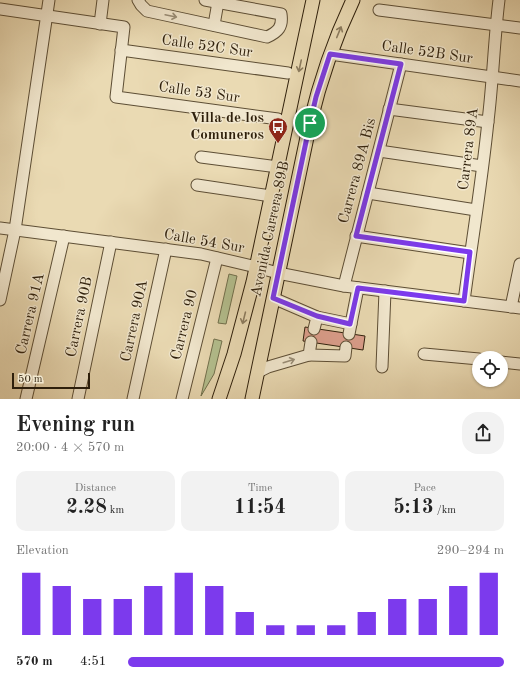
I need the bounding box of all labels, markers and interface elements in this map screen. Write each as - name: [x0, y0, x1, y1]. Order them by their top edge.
- one-way arrow: [165, 12, 178, 20]
- one-way arrow: [335, 26, 343, 38]
- street label: Calle 52C Sur: [161, 33, 253, 61]
- street label: Calle 52B Sur: [380, 39, 474, 67]
- one-way arrow: [295, 59, 303, 72]
- street label: Calle 53 Sur: [157, 80, 241, 106]
- pin: [293, 106, 327, 140]
- street label: Carrera 89A: [456, 106, 482, 191]
- place label: Villa de los Comuneros: [190, 111, 264, 143]
- icon: arrive: [299, 112, 321, 134]
- bus stop icon: Villa de los Comuneros: [267, 116, 289, 144]
- street label: Carrera 89A Bis: [337, 117, 379, 225]
- street label: Avenida Carrera 89B: [249, 160, 293, 298]
- street label: Calle 54 Sur: [162, 228, 246, 256]
- street label: Carrera 91A: [14, 271, 48, 356]
- street label: Carrera 90B: [64, 275, 96, 359]
- street label: Carrera 90A: [119, 278, 151, 363]
- street label: Carrera 90: [169, 288, 201, 362]
- one-way arrow: [239, 311, 247, 324]
- map controls: [472, 351, 508, 387]
- button: locate: [472, 351, 508, 387]
- one-way arrow: [282, 357, 295, 364]
- scale bar: [12, 371, 90, 390]
- text: 50 m: [18, 374, 43, 385]
- button: share: [462, 412, 504, 454]
- text: Evening run: [16, 414, 135, 436]
- text: 20:00 · 4 × 570 m: [16, 441, 124, 454]
- text: Distance: [75, 483, 116, 494]
- text: Time: [248, 483, 272, 494]
- text: Pace: [414, 483, 436, 494]
- text: 2.28: [66, 498, 107, 518]
- text: 11:54: [234, 498, 286, 518]
- text: 5:13: [393, 498, 434, 518]
- text: km: [107, 505, 124, 516]
- text: /km: [434, 505, 456, 516]
- text: Elevation: [16, 544, 69, 557]
- text: 290–294 m: [437, 544, 504, 557]
- text: 570 m: [16, 655, 53, 668]
- text: 4:51: [80, 655, 106, 668]

